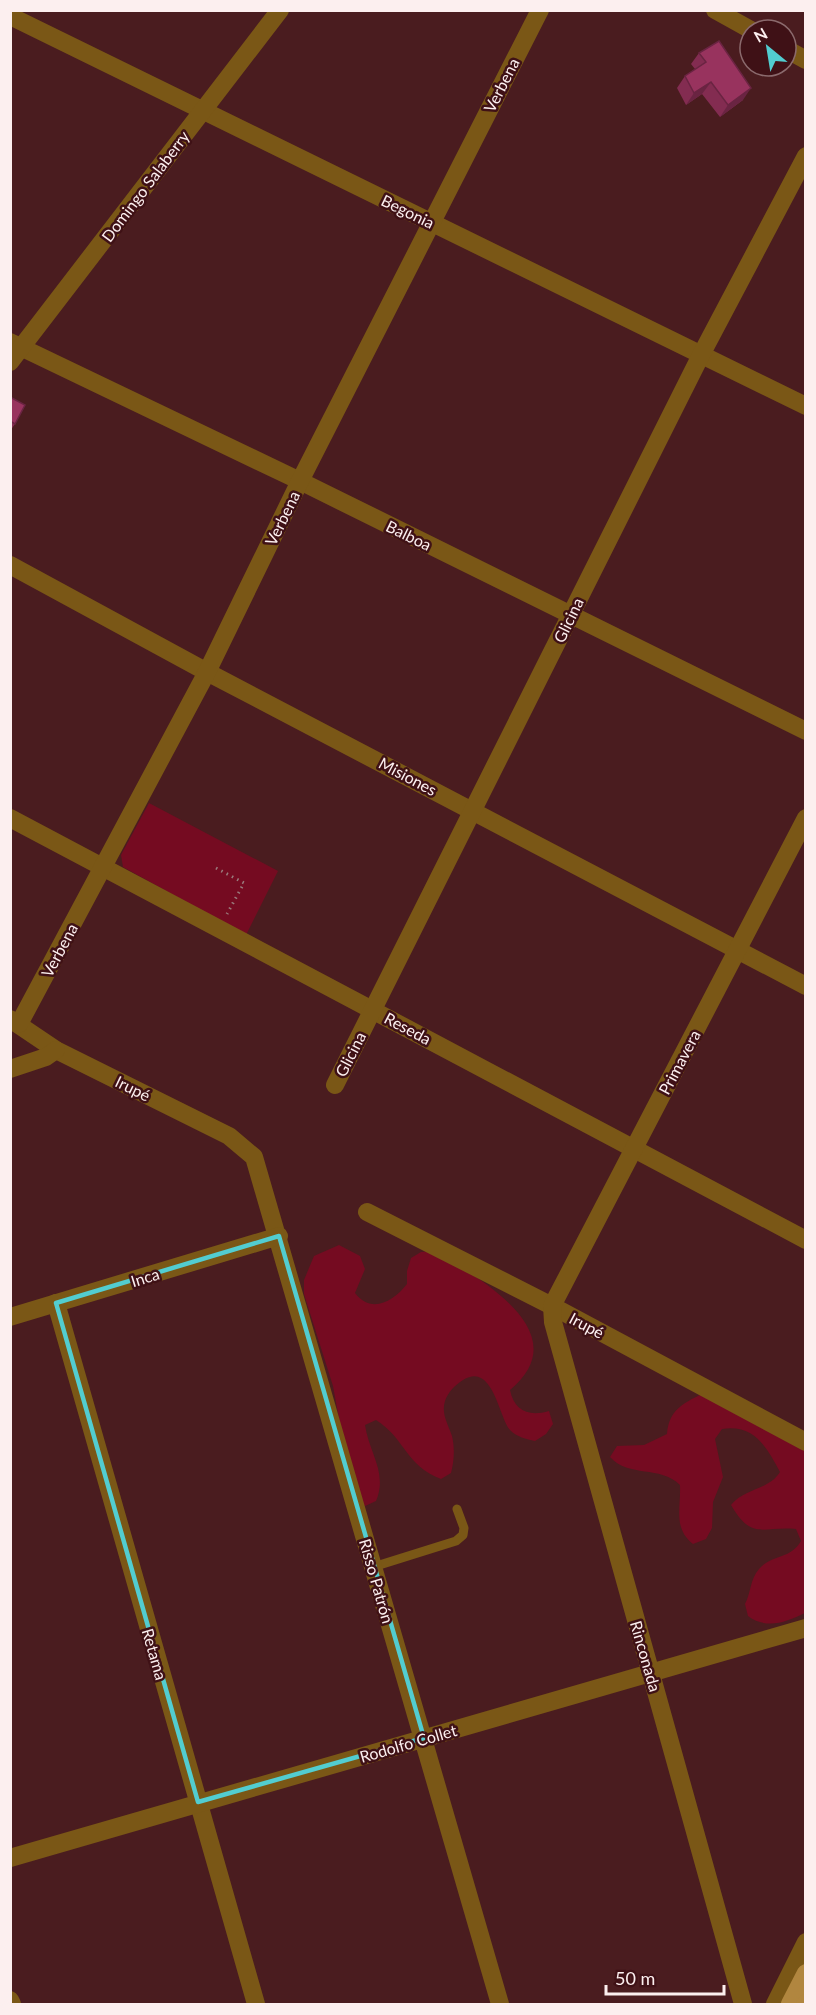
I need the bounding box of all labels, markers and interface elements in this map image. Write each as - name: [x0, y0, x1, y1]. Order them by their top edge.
- north arrow: [738, 18, 798, 78]
- text: N: [750, 23, 770, 46]
- street label: Verbena: [479, 55, 523, 115]
- street label: Domingo Salaberry: [97, 126, 193, 245]
- street label: Begonia: [378, 190, 438, 232]
- street label: Verbena: [261, 488, 303, 548]
- street label: Balboa: [383, 516, 435, 554]
- street label: Glicina: [549, 594, 587, 646]
- street label: Misiones: [376, 753, 440, 799]
- street label: Verbena: [37, 920, 81, 980]
- street label: Reseda: [381, 1008, 435, 1048]
- street label: Primavera: [654, 1027, 704, 1097]
- street label: Glicina: [331, 1028, 369, 1080]
- street label: Irupé: [112, 1071, 154, 1105]
- street label: Inca: [128, 1264, 162, 1290]
- street label: Irupé: [566, 1308, 608, 1342]
- street label: Risso Patrón: [356, 1536, 398, 1626]
- street label: Rinconada: [627, 1618, 665, 1694]
- street label: Retama: [139, 1626, 171, 1682]
- street label: Rodolfo Collet: [357, 1720, 459, 1766]
- scale bar: [606, 1958, 724, 1996]
- text: 50 m: [615, 1967, 655, 1989]

